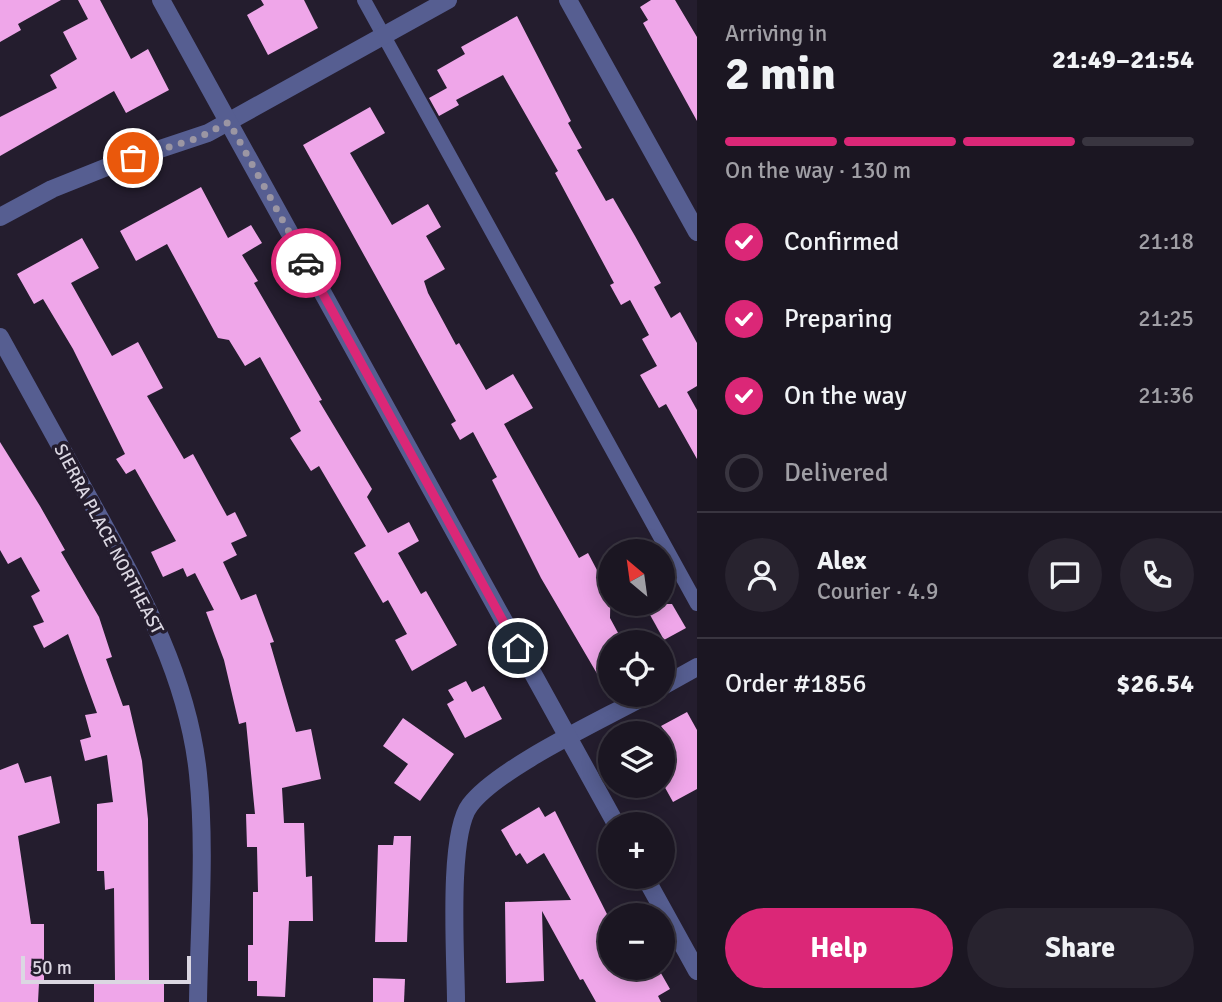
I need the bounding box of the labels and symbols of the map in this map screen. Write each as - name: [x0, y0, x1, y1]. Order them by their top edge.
- pin: [103, 128, 163, 188]
- courier: [271, 228, 341, 298]
- street label: SIERRA PLACE NORTHEAST: [49, 440, 169, 638]
- north arrow: [598, 539, 676, 616]
- pin: [488, 618, 548, 678]
- scale bar: [21, 953, 191, 985]

